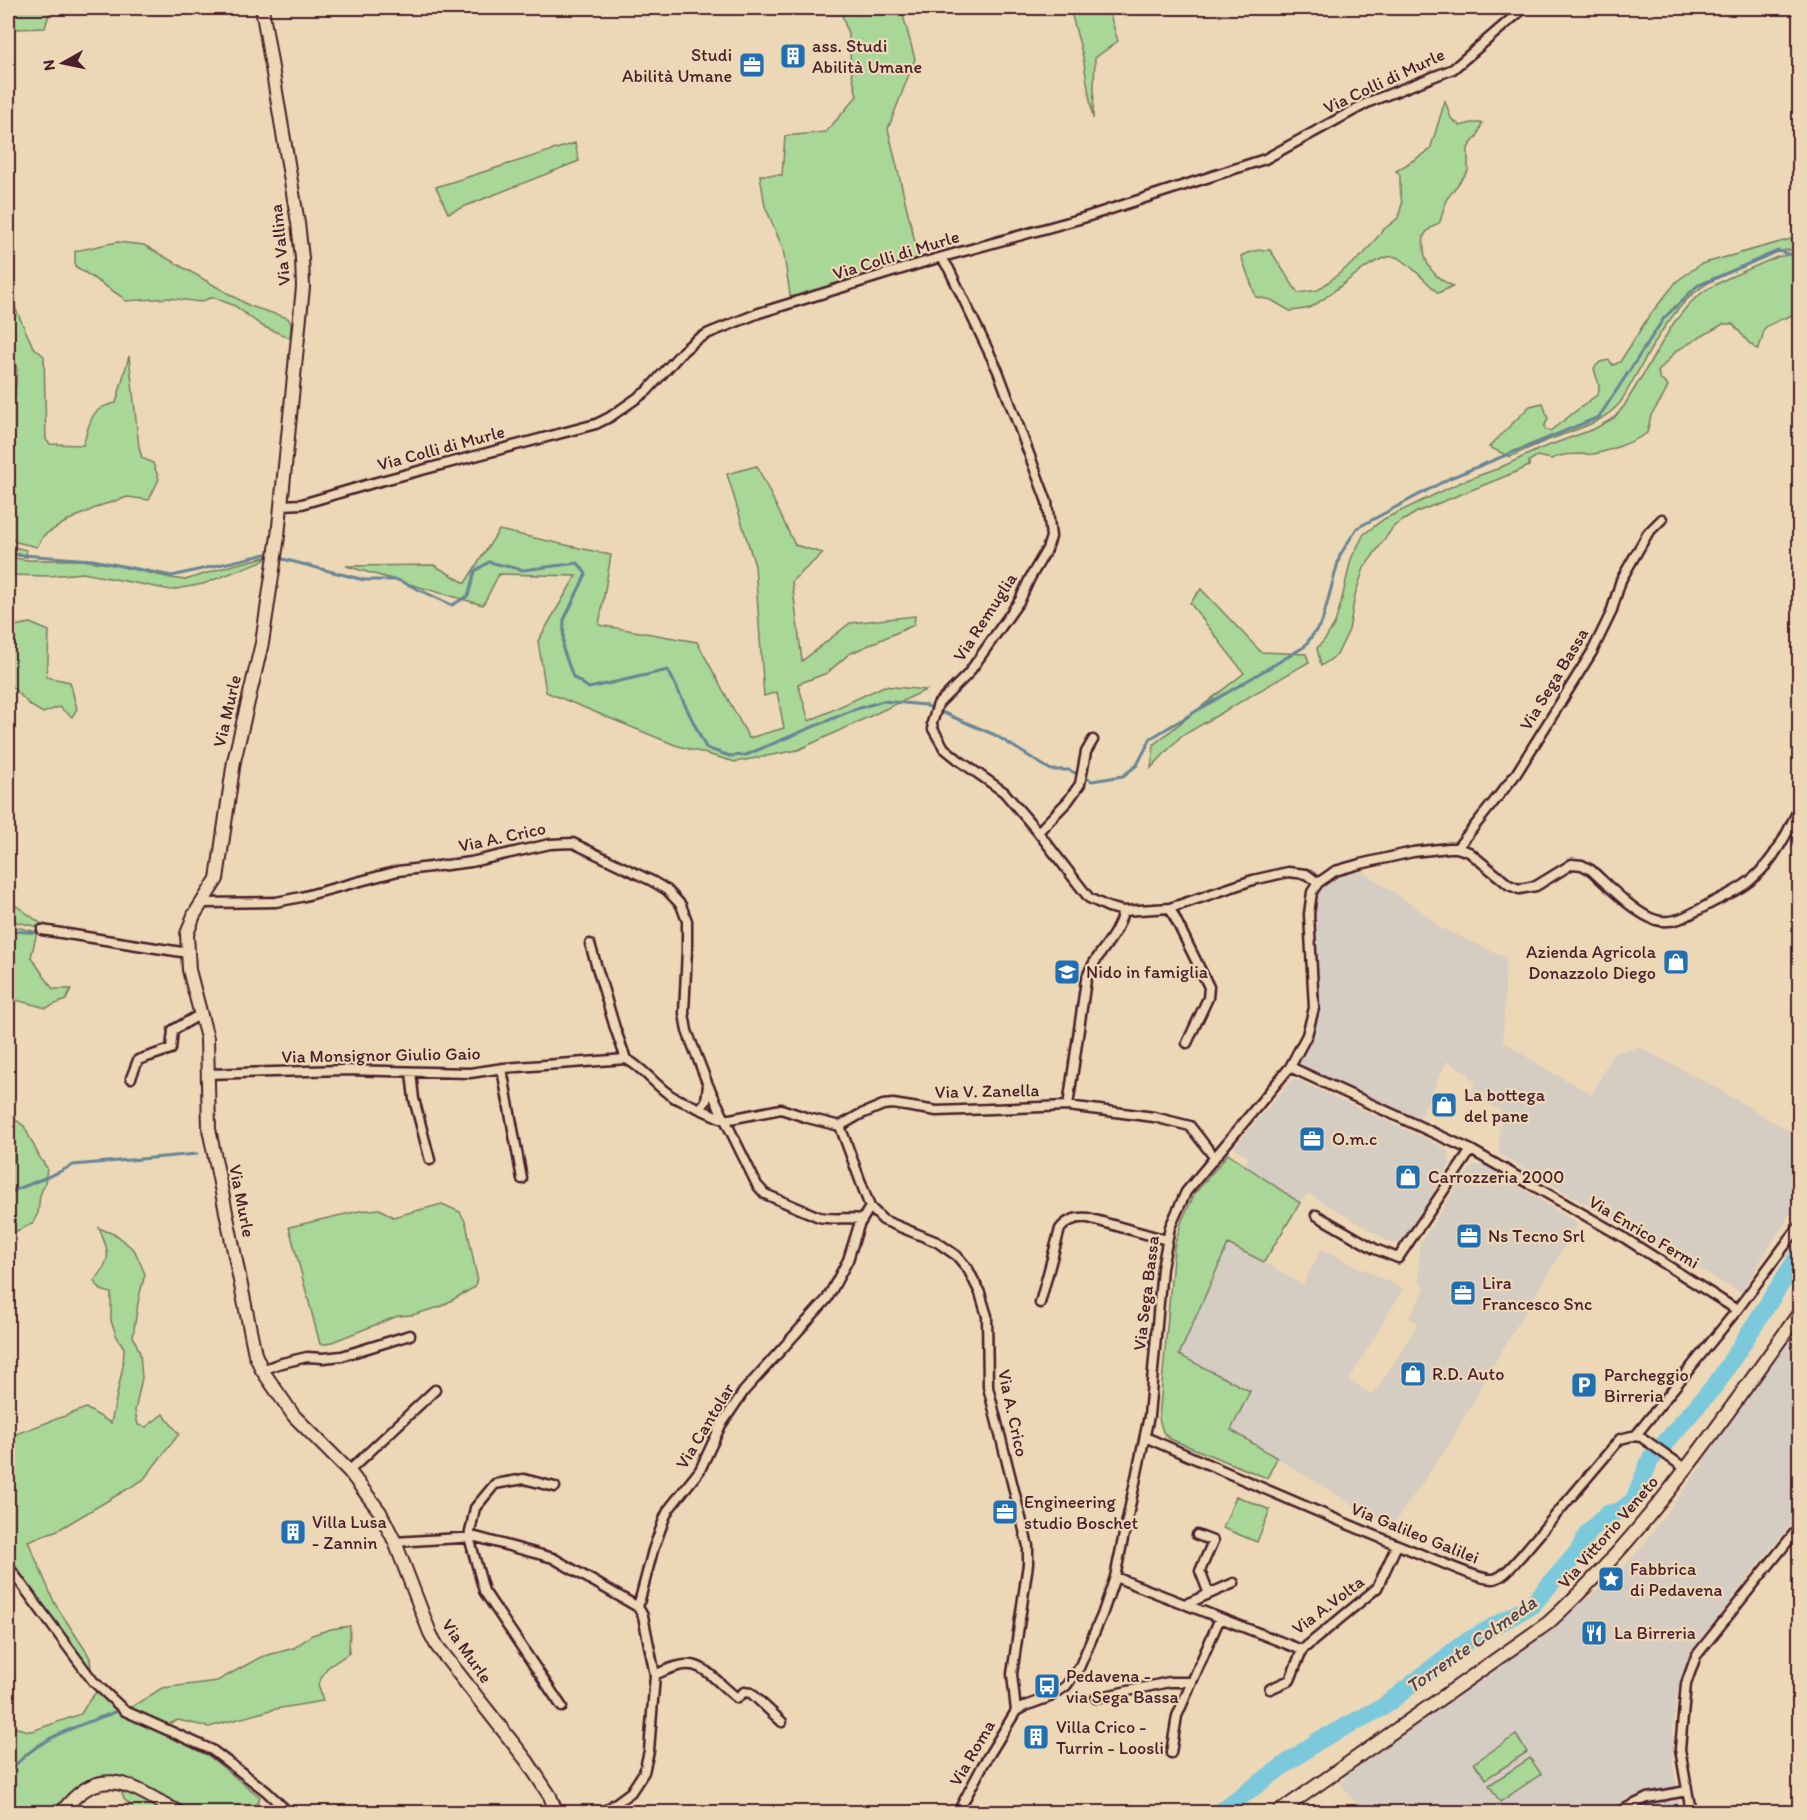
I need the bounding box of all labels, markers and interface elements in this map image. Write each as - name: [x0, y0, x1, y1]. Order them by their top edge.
- north arrow: [33, 33, 93, 93]
- place label: ass. Studi Abilità Umane: [812, 35, 922, 78]
- building icon: ass. Studi Abilità Umane: [778, 41, 808, 71]
- street label: Via Colli di Murle: [1320, 43, 1448, 119]
- place label: Studi Abilità Umane: [622, 44, 732, 87]
- office icon: Studi Abilità Umane: [737, 50, 767, 80]
- text: N: [38, 58, 59, 72]
- street label: Via Vallina: [265, 203, 295, 287]
- street label: Via Colli di Murle: [830, 225, 962, 285]
- street label: Via Colli di Murle: [375, 420, 507, 476]
- street label: Via Remuglia: [948, 568, 1022, 665]
- street label: Via Sega Bassa: [1515, 623, 1594, 734]
- street label: Via Murle: [208, 673, 246, 749]
- street label: Via A. Crico: [456, 817, 548, 857]
- place label: Azienda Agricola Donazzolo Diego: [1526, 941, 1657, 984]
- shop icon: Azienda Agricola Donazzolo Diego: [1661, 947, 1691, 977]
- school or university icon: Nido in famiglia: [1052, 957, 1082, 987]
- place label: Nido in famiglia: [1086, 961, 1209, 983]
- street label: Via Monsignor Giulio Gaio: [281, 1042, 481, 1068]
- street label: Via V. Zanella: [935, 1079, 1040, 1103]
- place label: La bottega del pane: [1464, 1084, 1546, 1127]
- shop icon: La bottega del pane: [1429, 1090, 1459, 1120]
- office icon: O.m.c: [1297, 1124, 1327, 1154]
- place label: O.m.c: [1332, 1128, 1377, 1150]
- shop icon: Carrozzeria 2000: [1393, 1162, 1423, 1192]
- street label: Via Murle: [224, 1163, 260, 1239]
- place label: Carrozzeria 2000: [1428, 1166, 1564, 1188]
- street label: Via Enrico Fermi: [1585, 1190, 1703, 1274]
- office icon: Ns Tecno Srl: [1454, 1221, 1484, 1251]
- place label: Ns Tecno Srl: [1488, 1225, 1585, 1247]
- street label: Via Sega Bassa: [1128, 1234, 1164, 1352]
- place label: Lira Francesco Snc: [1482, 1272, 1592, 1315]
- office icon: Lira Francesco Snc: [1448, 1278, 1478, 1308]
- shop icon: R.D. Auto: [1398, 1359, 1428, 1389]
- place label: R.D. Auto: [1432, 1363, 1504, 1385]
- place label: Parcheggio Birreria: [1604, 1364, 1689, 1407]
- street label: Via A. Crico: [993, 1367, 1033, 1459]
- parking icon: Parcheggio Birreria: [1569, 1370, 1599, 1400]
- street label: Via Cantolar: [671, 1378, 740, 1473]
- street label: Via Vittorio Veneto: [1553, 1471, 1663, 1593]
- place label: Engineering studio Boschet: [1024, 1491, 1138, 1534]
- office icon: Engineering studio Boschet: [990, 1497, 1020, 1527]
- street label: Via Galileo Galilei: [1348, 1497, 1482, 1569]
- place label: Villa Lusa - Zannin: [312, 1511, 388, 1554]
- building icon: Villa Lusa - Zannin: [278, 1517, 308, 1547]
- place label: Fabbrica di Pedavena: [1630, 1558, 1722, 1601]
- place icon: Fabbrica di Pedavena: [1596, 1564, 1626, 1594]
- street label: Via A.Volta: [1287, 1570, 1369, 1639]
- water label: Torrente Colmeda: [1401, 1590, 1541, 1698]
- street label: Via Murle: [437, 1615, 497, 1687]
- restaurant icon: La Birreria: [1579, 1618, 1609, 1648]
- place label: La Birreria: [1614, 1622, 1696, 1644]
- place label: Pedavena - via Sega Bassa: [1066, 1665, 1180, 1708]
- bus stop icon: Pedavena - via Sega Bassa: [1032, 1671, 1062, 1701]
- street label: Via Roma: [944, 1715, 1000, 1790]
- place label: Villa Crico - Turrin - Loosli: [1056, 1716, 1164, 1759]
- building icon: Villa Crico - Turrin - Loosli: [1021, 1722, 1051, 1752]

